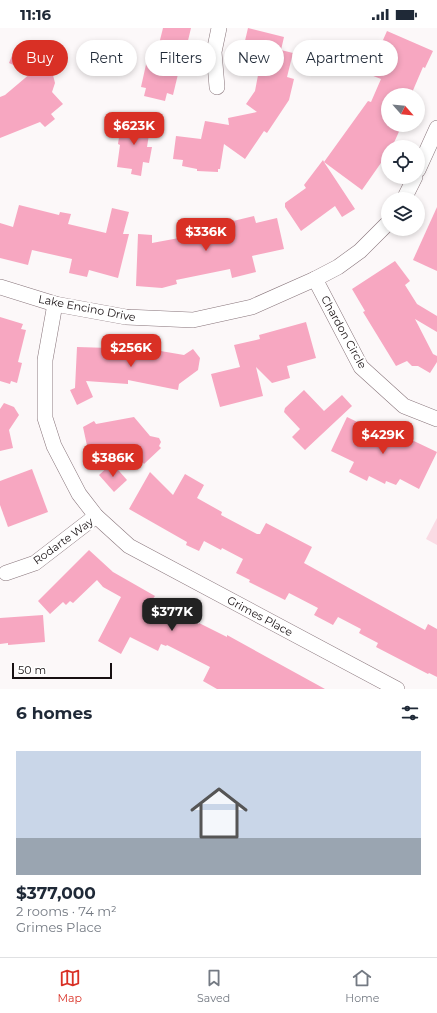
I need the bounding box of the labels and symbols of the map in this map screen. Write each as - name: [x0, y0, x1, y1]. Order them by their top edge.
- north arrow: [381, 88, 425, 132]
- pin: $623K: [106, 112, 162, 146]
- pin: $336K: [178, 218, 234, 252]
- street label: Lake Encino Drive: [37, 292, 137, 324]
- street label: Chardon Circle: [318, 293, 370, 371]
- pin: $256K: [103, 334, 159, 368]
- pin: $429K: [355, 421, 411, 455]
- pin: $386K: [85, 444, 141, 478]
- street label: Rodarte Way: [30, 514, 96, 568]
- street label: Grimes Place: [225, 593, 296, 639]
- pin: $377K: [144, 598, 200, 632]
- scale bar: [12, 661, 112, 680]

